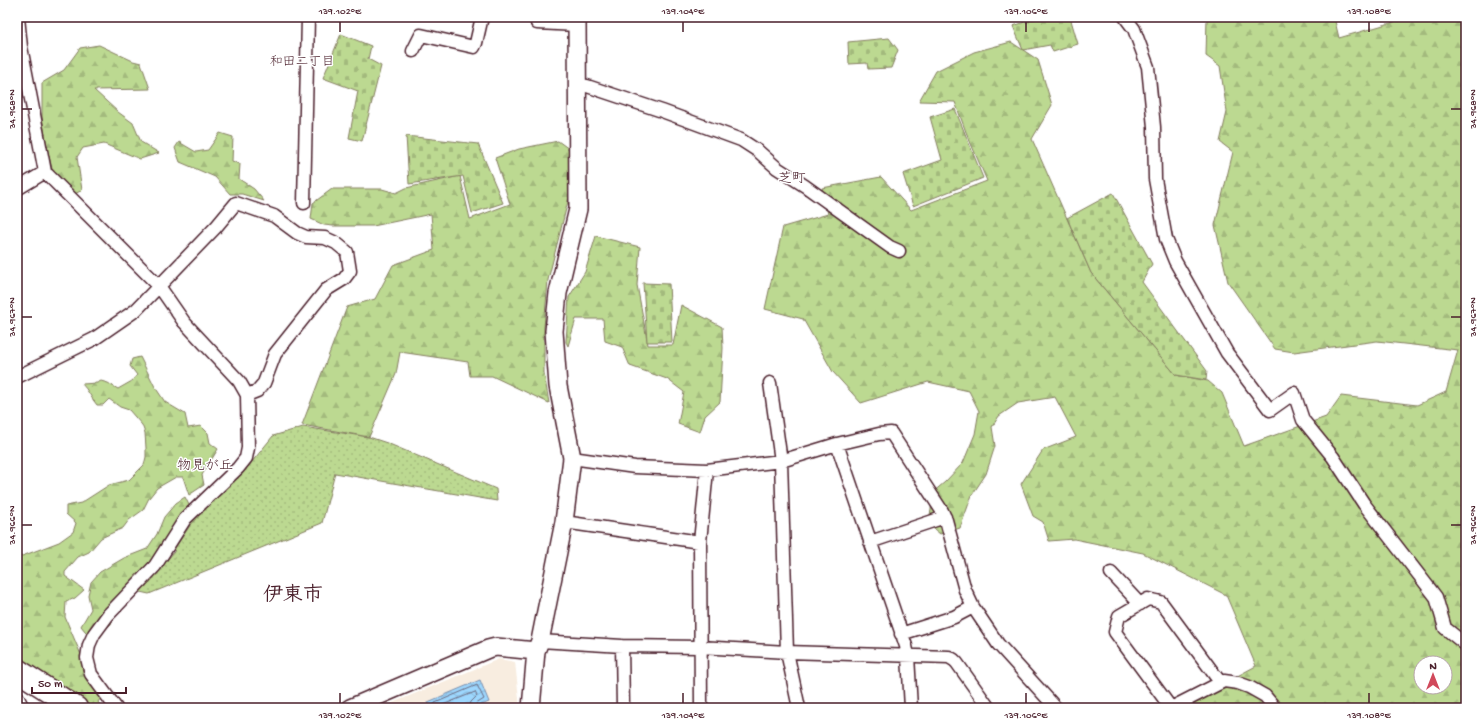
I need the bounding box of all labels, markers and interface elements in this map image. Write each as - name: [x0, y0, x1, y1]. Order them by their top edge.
- text: 139.102°E: [318, 6, 362, 18]
- text: 139.104°E: [661, 6, 705, 18]
- text: 139.106°E: [1004, 6, 1048, 18]
- text: 139.108°E: [1346, 6, 1391, 18]
- district label: 和田二丁目: [269, 55, 335, 70]
- text: 34.968°N: [7, 89, 19, 130]
- text: 34.968°N: [1468, 89, 1480, 130]
- district label: 芝町: [778, 171, 806, 188]
- text: 34.967°N: [7, 297, 19, 338]
- text: 34.967°N: [1468, 297, 1480, 338]
- district label: 物見が丘: [177, 458, 233, 475]
- text: 34.966°N: [7, 505, 19, 546]
- text: 34.966°N: [1468, 505, 1480, 546]
- district label: 伊東市: [263, 583, 323, 608]
- north arrow: [1413, 655, 1453, 695]
- text: N: [1429, 661, 1437, 673]
- scale bar: [32, 669, 126, 695]
- text: 50 m: [38, 678, 63, 692]
- text: 139.102°E: [318, 710, 362, 722]
- text: 139.104°E: [661, 710, 705, 722]
- text: 139.106°E: [1004, 710, 1048, 722]
- text: 139.108°E: [1346, 710, 1391, 722]

